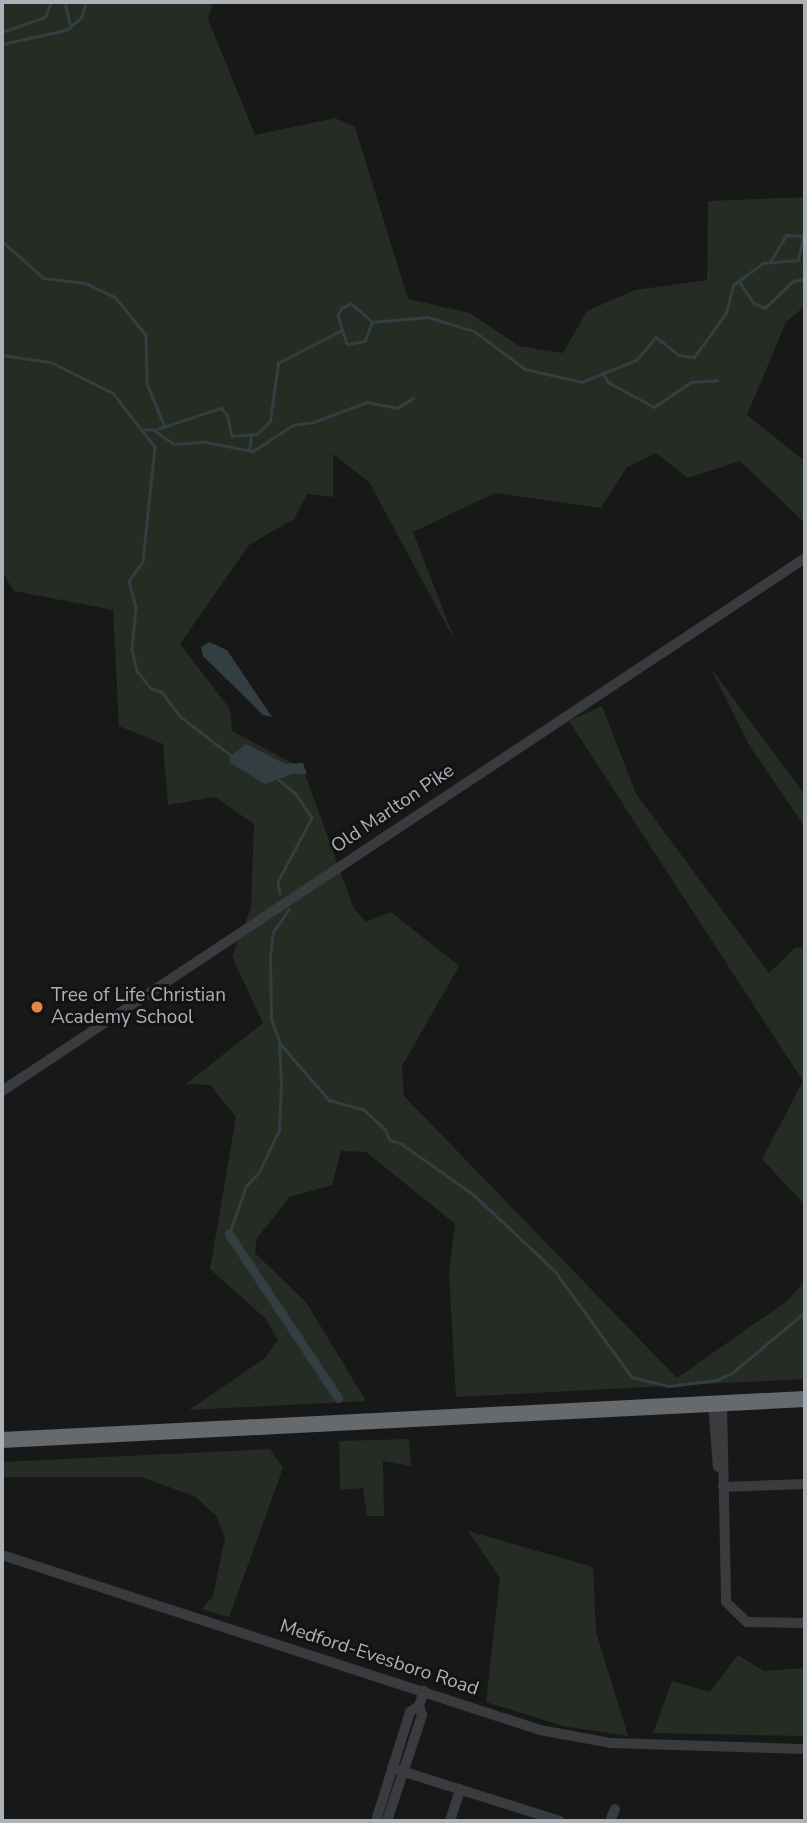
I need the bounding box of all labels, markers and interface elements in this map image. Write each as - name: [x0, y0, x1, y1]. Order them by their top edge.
- street label: Old Marlton Pike: [327, 760, 459, 858]
- place label: Tree of Life Christian Academy School: [51, 985, 226, 1029]
- marker: Tree of Life Christian Academy School: [29, 999, 45, 1015]
- street label: Medford-Evesboro Road: [277, 1615, 481, 1701]

